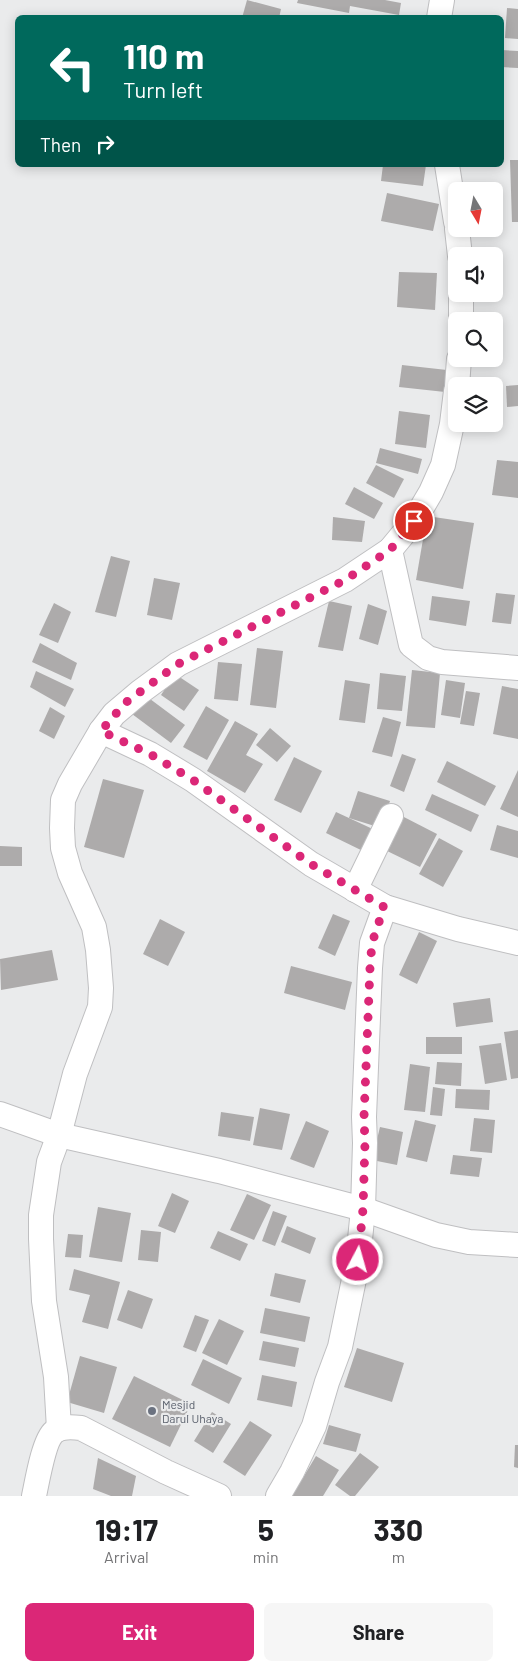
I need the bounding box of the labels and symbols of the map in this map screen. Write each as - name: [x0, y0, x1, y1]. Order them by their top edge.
- north arrow: [448, 182, 502, 238]
- pin: [393, 500, 435, 542]
- position arrow: [331, 1233, 383, 1285]
- place label: Mesjid Darul Uhaya: [162, 1397, 223, 1425]
- marker: Mesjid Darul Uhaya: [146, 1405, 158, 1417]

